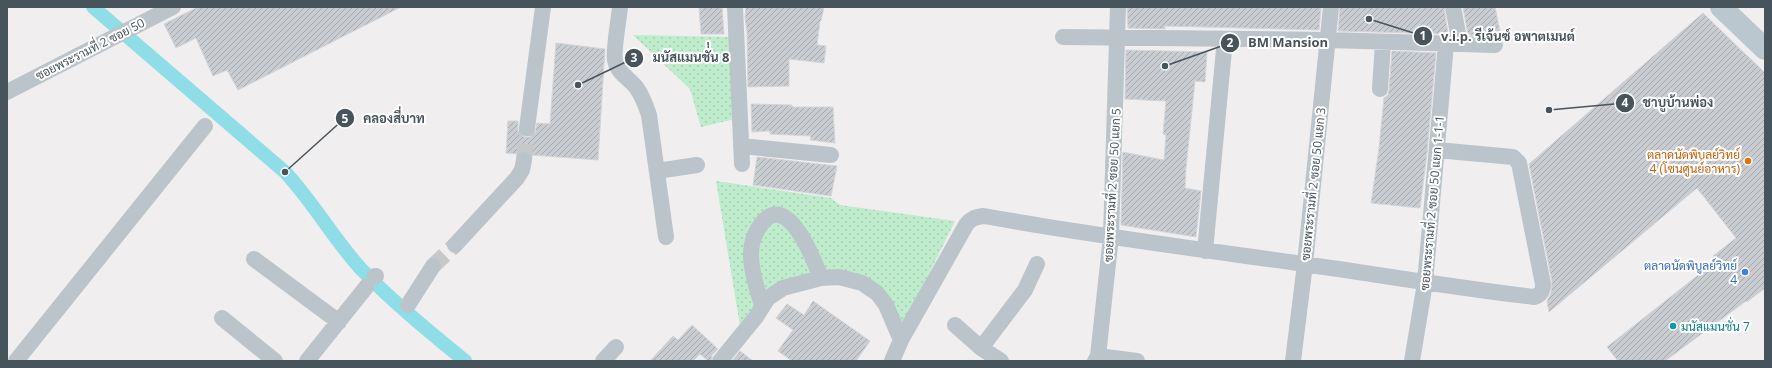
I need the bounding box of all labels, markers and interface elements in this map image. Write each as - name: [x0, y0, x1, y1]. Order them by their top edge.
- street label: ซอยพระรามที่ 2 ซอย 50: [32, 12, 148, 84]
- callout: v.i.p. รีเจ้นซ์ อพาตเมนต์: [1413, 23, 1583, 48]
- text: 1: [1420, 27, 1426, 44]
- text: v.i.p. รีเจ้นซ์ อพาตเมนต์: [1441, 27, 1576, 45]
- callout: BM Mansion: [1220, 30, 1336, 55]
- text: BM Mansion: [1248, 33, 1328, 51]
- text: 2: [1227, 34, 1234, 51]
- text: มนัสแมนชั่่น 8: [653, 42, 729, 66]
- callout: มนัสแมนชั่่น 8: [624, 45, 737, 70]
- text: 3: [631, 49, 638, 66]
- callout: ชาบูบ้านพ่อง: [1615, 90, 1722, 115]
- text: ชาบูบ้านพ่อง: [1643, 93, 1713, 113]
- text: 4: [1622, 94, 1629, 111]
- callout: คลองสี่บาท: [335, 106, 433, 131]
- text: คลองสี่บาท: [363, 106, 425, 127]
- street label: ซอยพระรามที่ 2 ซอย 50 แยก 3: [1295, 106, 1330, 262]
- street label: ซอยพระรามที่ 2 ซอย 50 แยก 5: [1097, 107, 1125, 262]
- text: 5: [342, 110, 349, 127]
- street label: ซอยพระรามที่ 2 ซอย 50 แยก 1-1-1: [1414, 115, 1448, 291]
- place label: ตลาดนัดพิบูลย์วิทย์ 4 (โซนศูนย์อาหาร): [1647, 146, 1740, 177]
- marker: ตลาดนัดพิบูลย์วิทย์ 4 (โซนศูนย์อาหาร): [1743, 156, 1753, 166]
- place label: ตลาดนัดพิบูลย์วิทย์ 4: [1644, 257, 1737, 288]
- marker: ตลาดนัดพิบูลย์วิทย์ 4: [1740, 267, 1750, 277]
- place label: มนัสแมนชั่น 7: [1681, 316, 1750, 335]
- marker: มนัสแมนชั่น 7: [1668, 321, 1678, 331]

